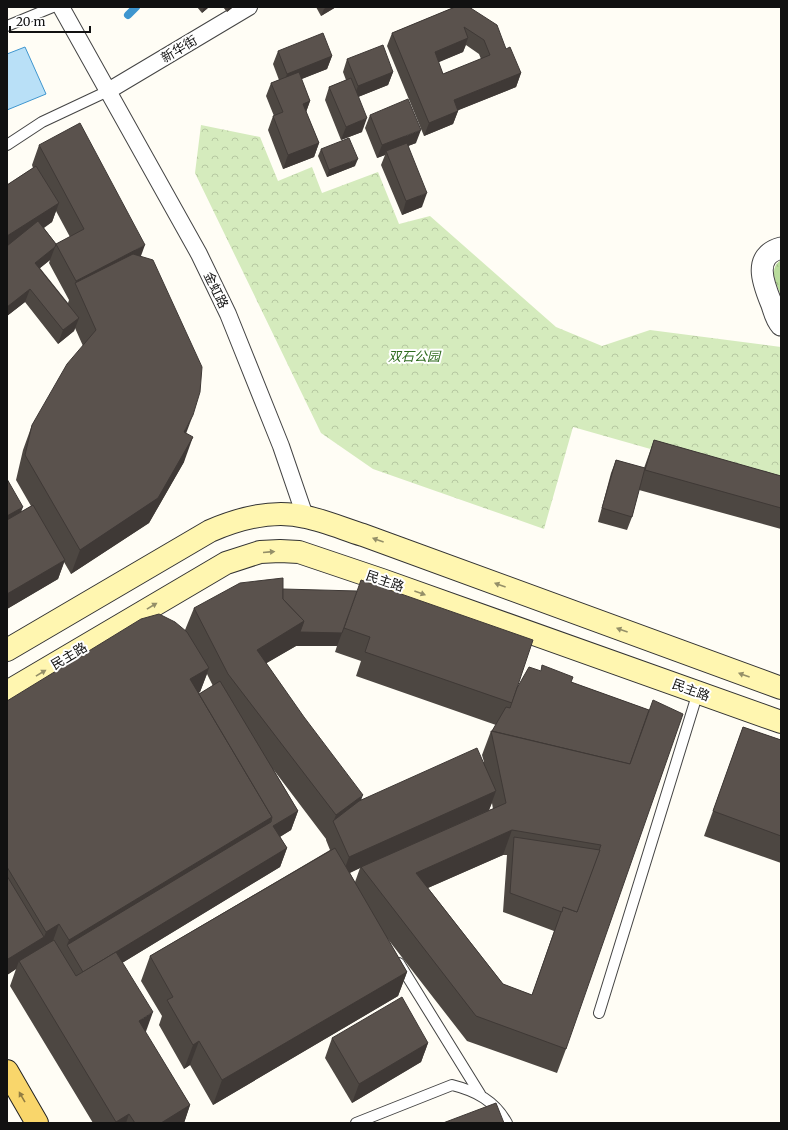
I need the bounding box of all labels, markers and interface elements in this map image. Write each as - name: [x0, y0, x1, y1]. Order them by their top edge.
- scale bar: [10, 8, 90, 34]
- text: 20 m: [16, 14, 45, 29]
- street label: 新华街: [158, 32, 200, 66]
- street label: 金虹路: [200, 269, 232, 311]
- park label: 双石公园: [388, 348, 442, 365]
- one-way arrow: [372, 537, 384, 543]
- one-way arrow: [263, 548, 275, 555]
- street label: 民主路: [364, 567, 406, 595]
- one-way arrow: [494, 582, 506, 588]
- one-way arrow: [414, 590, 426, 596]
- one-way arrow: [146, 603, 158, 610]
- one-way arrow: [616, 627, 628, 633]
- street label: 民主路: [48, 639, 90, 673]
- one-way arrow: [35, 669, 47, 676]
- one-way arrow: [738, 672, 750, 678]
- street label: 民主路: [670, 675, 712, 705]
- one-way arrow: [18, 1091, 25, 1103]

